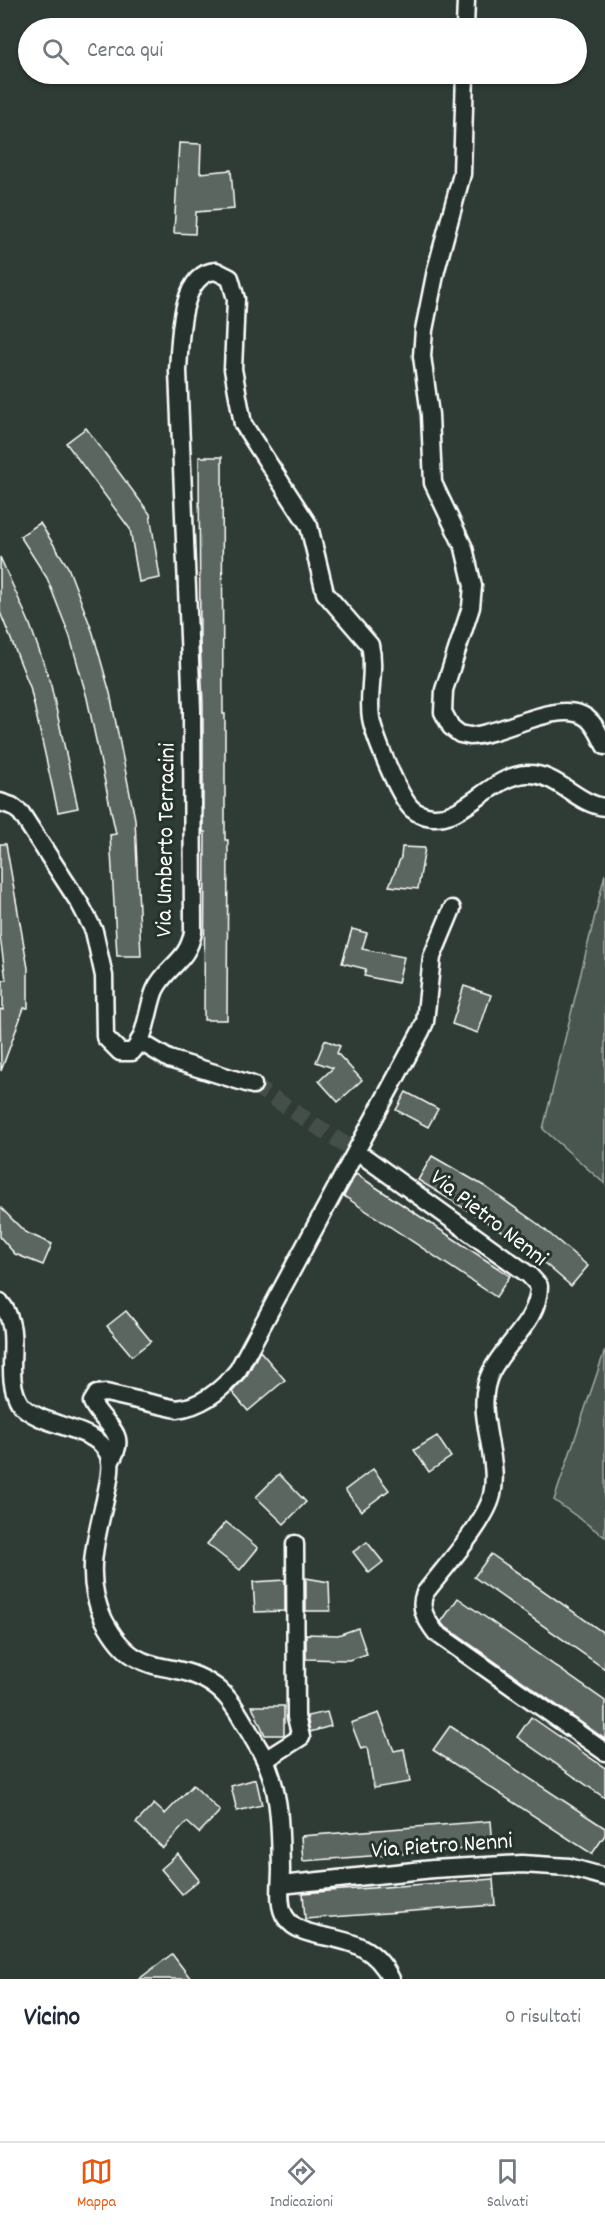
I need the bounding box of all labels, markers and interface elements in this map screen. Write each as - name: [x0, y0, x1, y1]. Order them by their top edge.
- search box: [18, 18, 587, 84]
- icon: search: [39, 35, 72, 68]
- text: Cerca qui: [87, 36, 163, 67]
- street label: Via Umberto Terracini: [148, 743, 186, 937]
- street label: Via Pietro Nenni: [422, 1162, 554, 1276]
- street label: Via Pietro Nenni: [370, 1825, 514, 1869]
- text: Vicino: [24, 2000, 80, 2037]
- text: 0 risultati: [505, 2004, 581, 2032]
- tab: Mappa: [77, 2155, 116, 2214]
- tab: Indicazioni: [270, 2155, 333, 2214]
- tab: Salvati: [487, 2155, 528, 2214]

